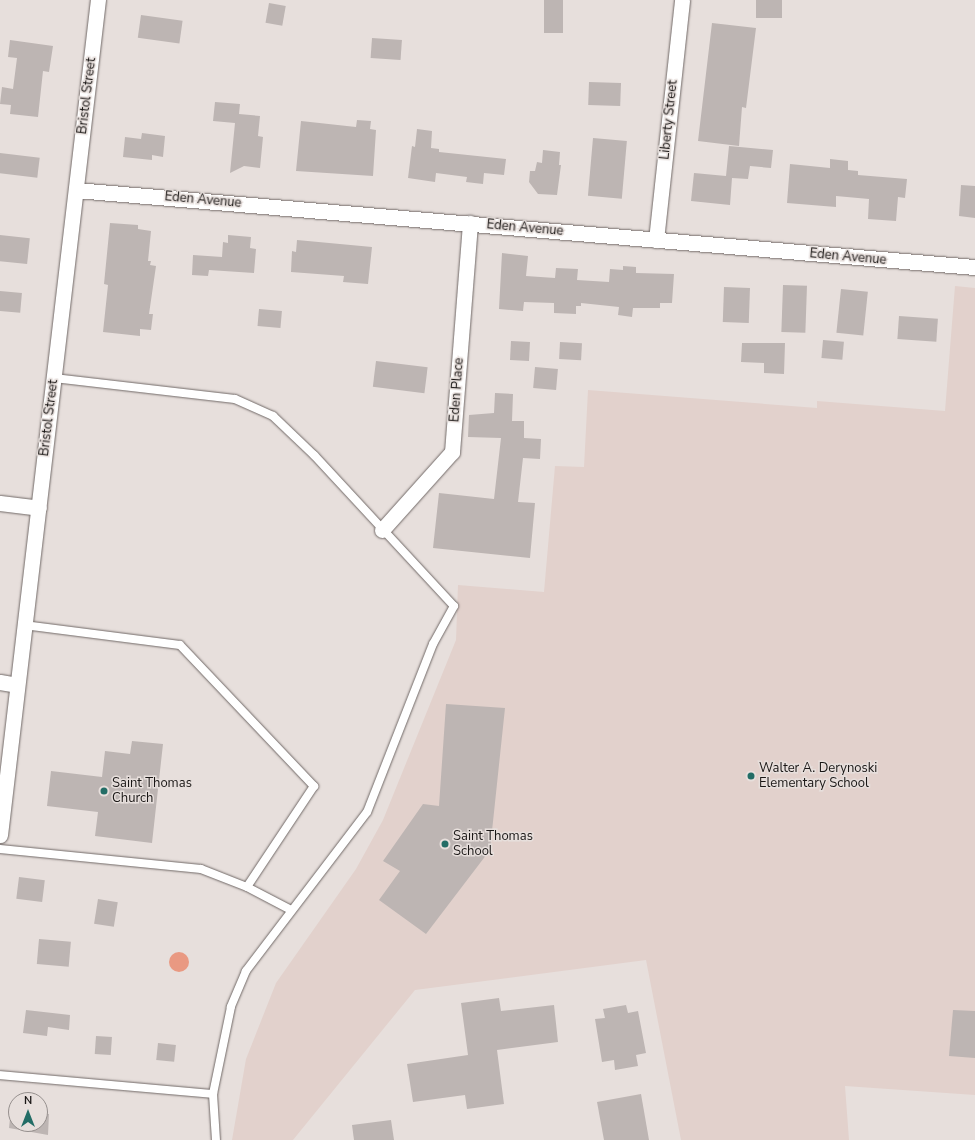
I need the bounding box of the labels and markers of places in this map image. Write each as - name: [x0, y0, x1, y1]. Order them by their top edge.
- place label: Walter A. Derynoski Elementary School: [759, 761, 877, 792]
- marker: Walter A. Derynoski Elementary School: [746, 771, 756, 781]
- place label: Saint Thomas Church: [112, 776, 192, 807]
- marker: Saint Thomas Church: [99, 786, 109, 796]
- place label: Saint Thomas School: [453, 829, 533, 860]
- marker: Saint Thomas School: [440, 839, 450, 849]

